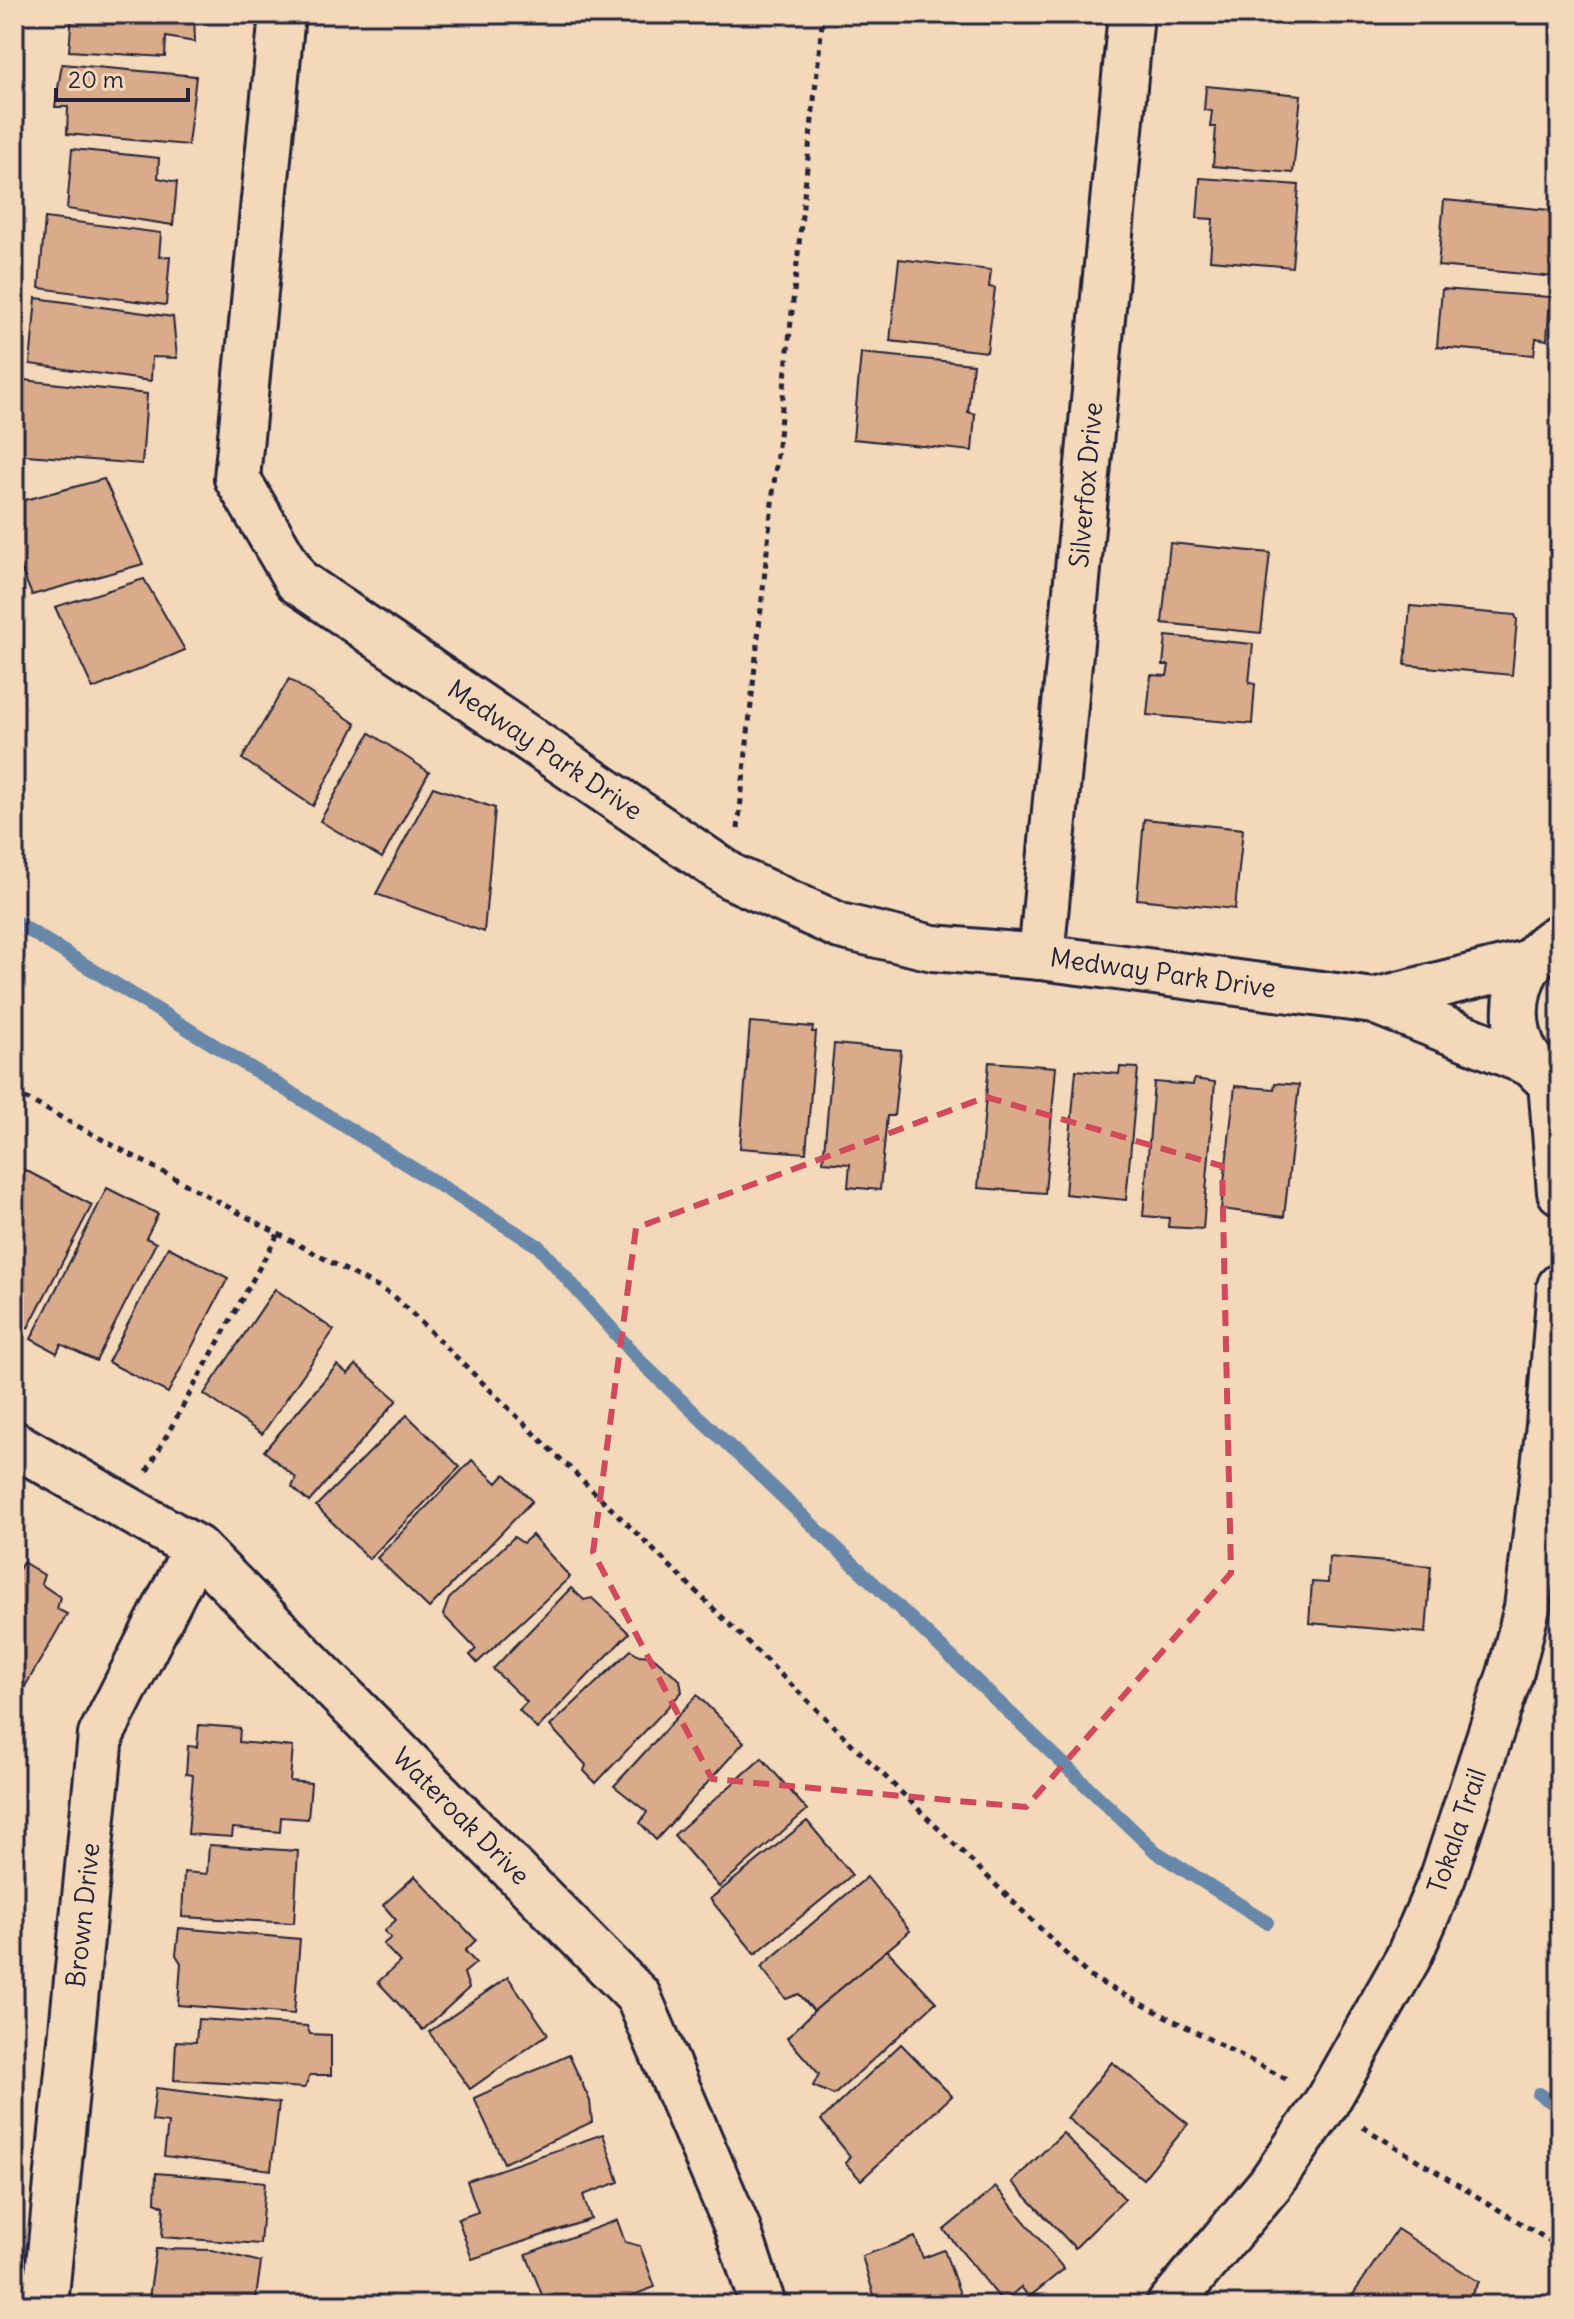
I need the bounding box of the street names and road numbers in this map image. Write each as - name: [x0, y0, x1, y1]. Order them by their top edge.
- street label: Silverfox Drive: [1062, 401, 1109, 569]
- street label: Medway Park Drive: [442, 672, 649, 827]
- street label: Medway Park Drive: [1048, 940, 1278, 1005]
- street label: Wateroak Drive: [386, 1740, 537, 1891]
- street label: Tokala Trail: [1420, 1764, 1493, 1898]
- street label: Brown Drive: [59, 1841, 107, 1989]

